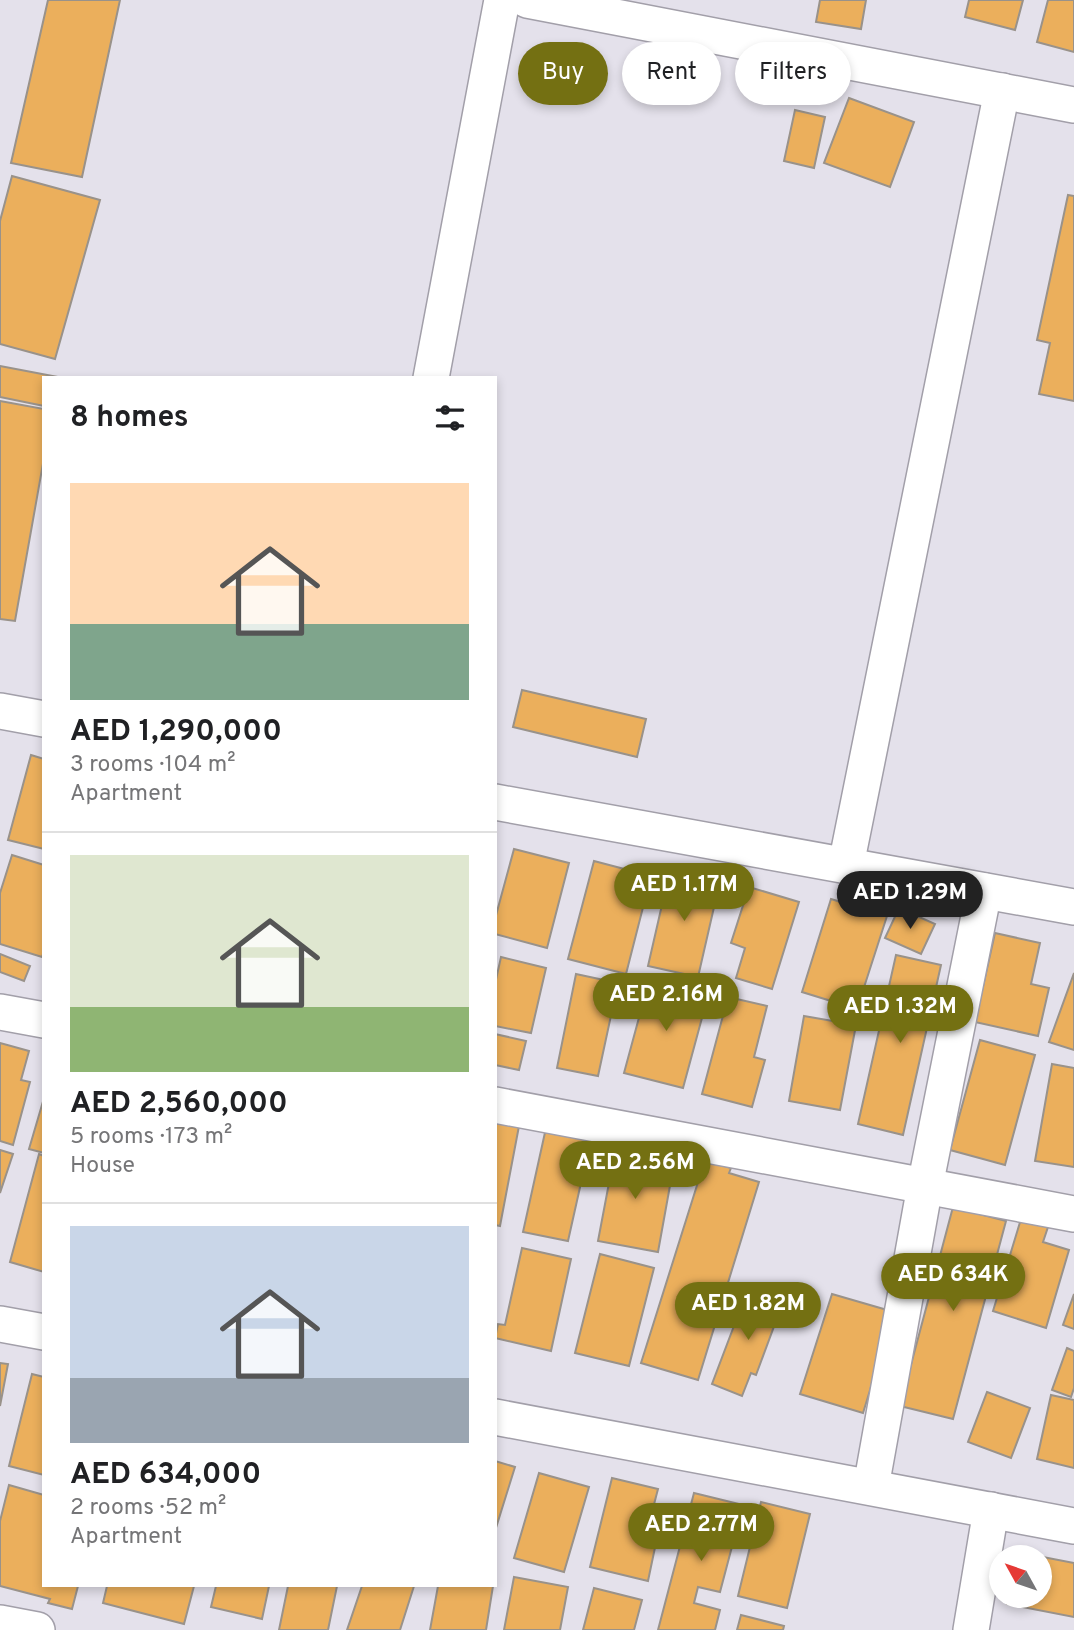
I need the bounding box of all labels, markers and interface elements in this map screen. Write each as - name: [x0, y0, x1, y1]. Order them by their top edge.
- chip: Buy: [518, 42, 608, 105]
- chip: Rent: [622, 42, 721, 105]
- chip: Filters: [735, 42, 851, 105]
- icon: filters: [431, 399, 469, 437]
- text: 8 homes: [70, 400, 189, 437]
- icon: home: [207, 528, 333, 654]
- text: AED 1,290,000: [70, 714, 282, 751]
- text: 3 rooms · 104 m²: [70, 751, 235, 780]
- text: Apartment: [70, 780, 182, 809]
- pin: AED 1.17M: [604, 864, 764, 923]
- text: AED 1.17M: [630, 871, 738, 900]
- pin: AED 1.29M: [830, 872, 990, 931]
- text: AED 1.29M: [853, 879, 967, 908]
- icon: home: [207, 900, 333, 1026]
- pin: AED 2.16M: [586, 974, 746, 1033]
- text: AED 2.16M: [609, 981, 723, 1010]
- pin: AED 1.32M: [820, 986, 980, 1045]
- text: AED 1.32M: [843, 993, 957, 1022]
- text: AED 2,560,000: [70, 1086, 288, 1123]
- text: 5 rooms · 173 m²: [70, 1123, 232, 1152]
- pin: AED 2.56M: [555, 1142, 715, 1201]
- text: AED 2.56M: [575, 1149, 695, 1178]
- text: House: [70, 1152, 135, 1181]
- pin: AED 634K: [881, 1254, 1025, 1313]
- text: AED 634K: [897, 1261, 1009, 1290]
- icon: home: [207, 1271, 333, 1397]
- pin: AED 1.82M: [668, 1282, 828, 1342]
- text: AED 1.82M: [691, 1290, 805, 1319]
- text: AED 634,000: [70, 1457, 261, 1494]
- text: 2 rooms · 52 m²: [70, 1494, 226, 1523]
- pin: AED 2.77M: [621, 1504, 781, 1563]
- text: AED 2.77M: [644, 1511, 758, 1540]
- text: Apartment: [70, 1523, 182, 1552]
- north arrow: [989, 1545, 1052, 1608]
- map controls: [989, 1545, 1052, 1608]

